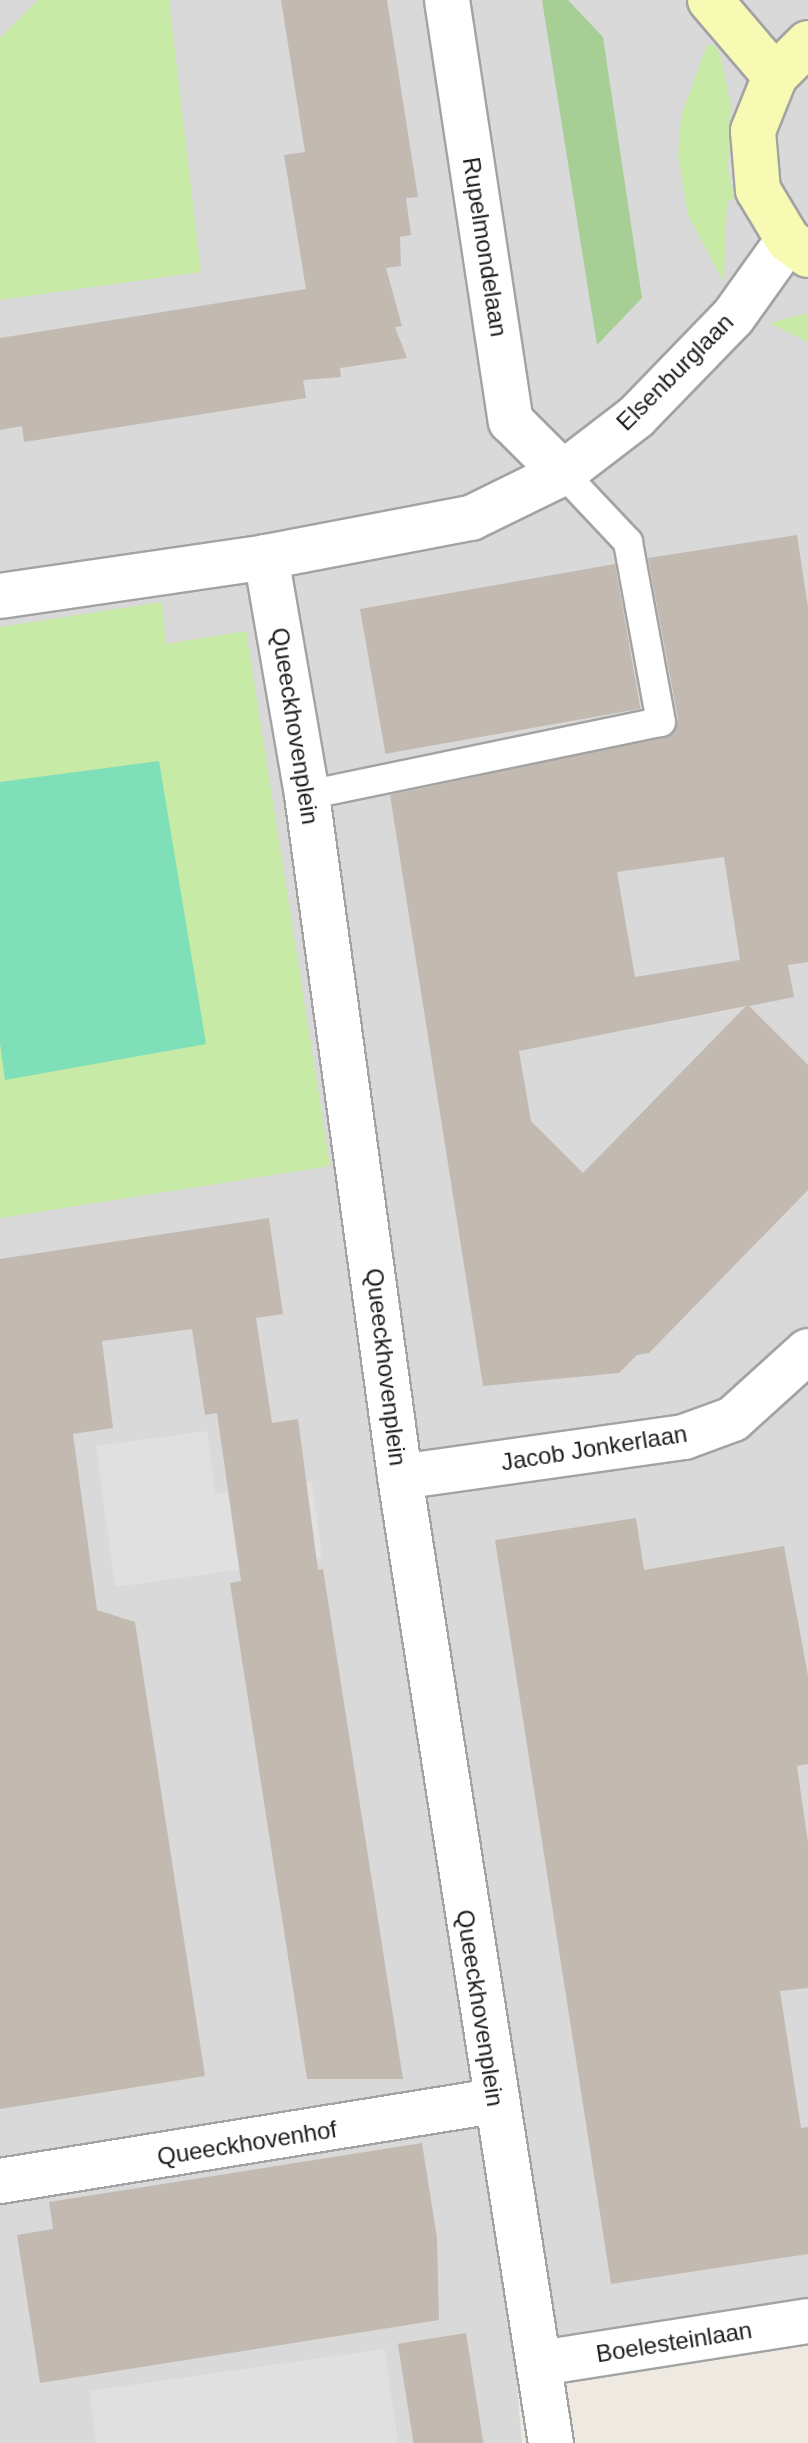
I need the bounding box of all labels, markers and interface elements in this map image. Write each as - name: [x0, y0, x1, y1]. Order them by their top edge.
- street label: Rupelmondelaan: [457, 155, 513, 339]
- street label: Elsenburglaan: [611, 308, 739, 436]
- street label: Queeckhovenplein: [265, 626, 325, 826]
- street label: Queeckhovenplein: [360, 1267, 412, 1467]
- street label: Jacob Jonkerlaan: [499, 1419, 689, 1477]
- street label: Queeckhovenplein: [450, 1908, 510, 2108]
- street label: Queeckhovenhof: [155, 2115, 339, 2171]
- street label: Boelesteinlaan: [594, 2315, 754, 2369]

